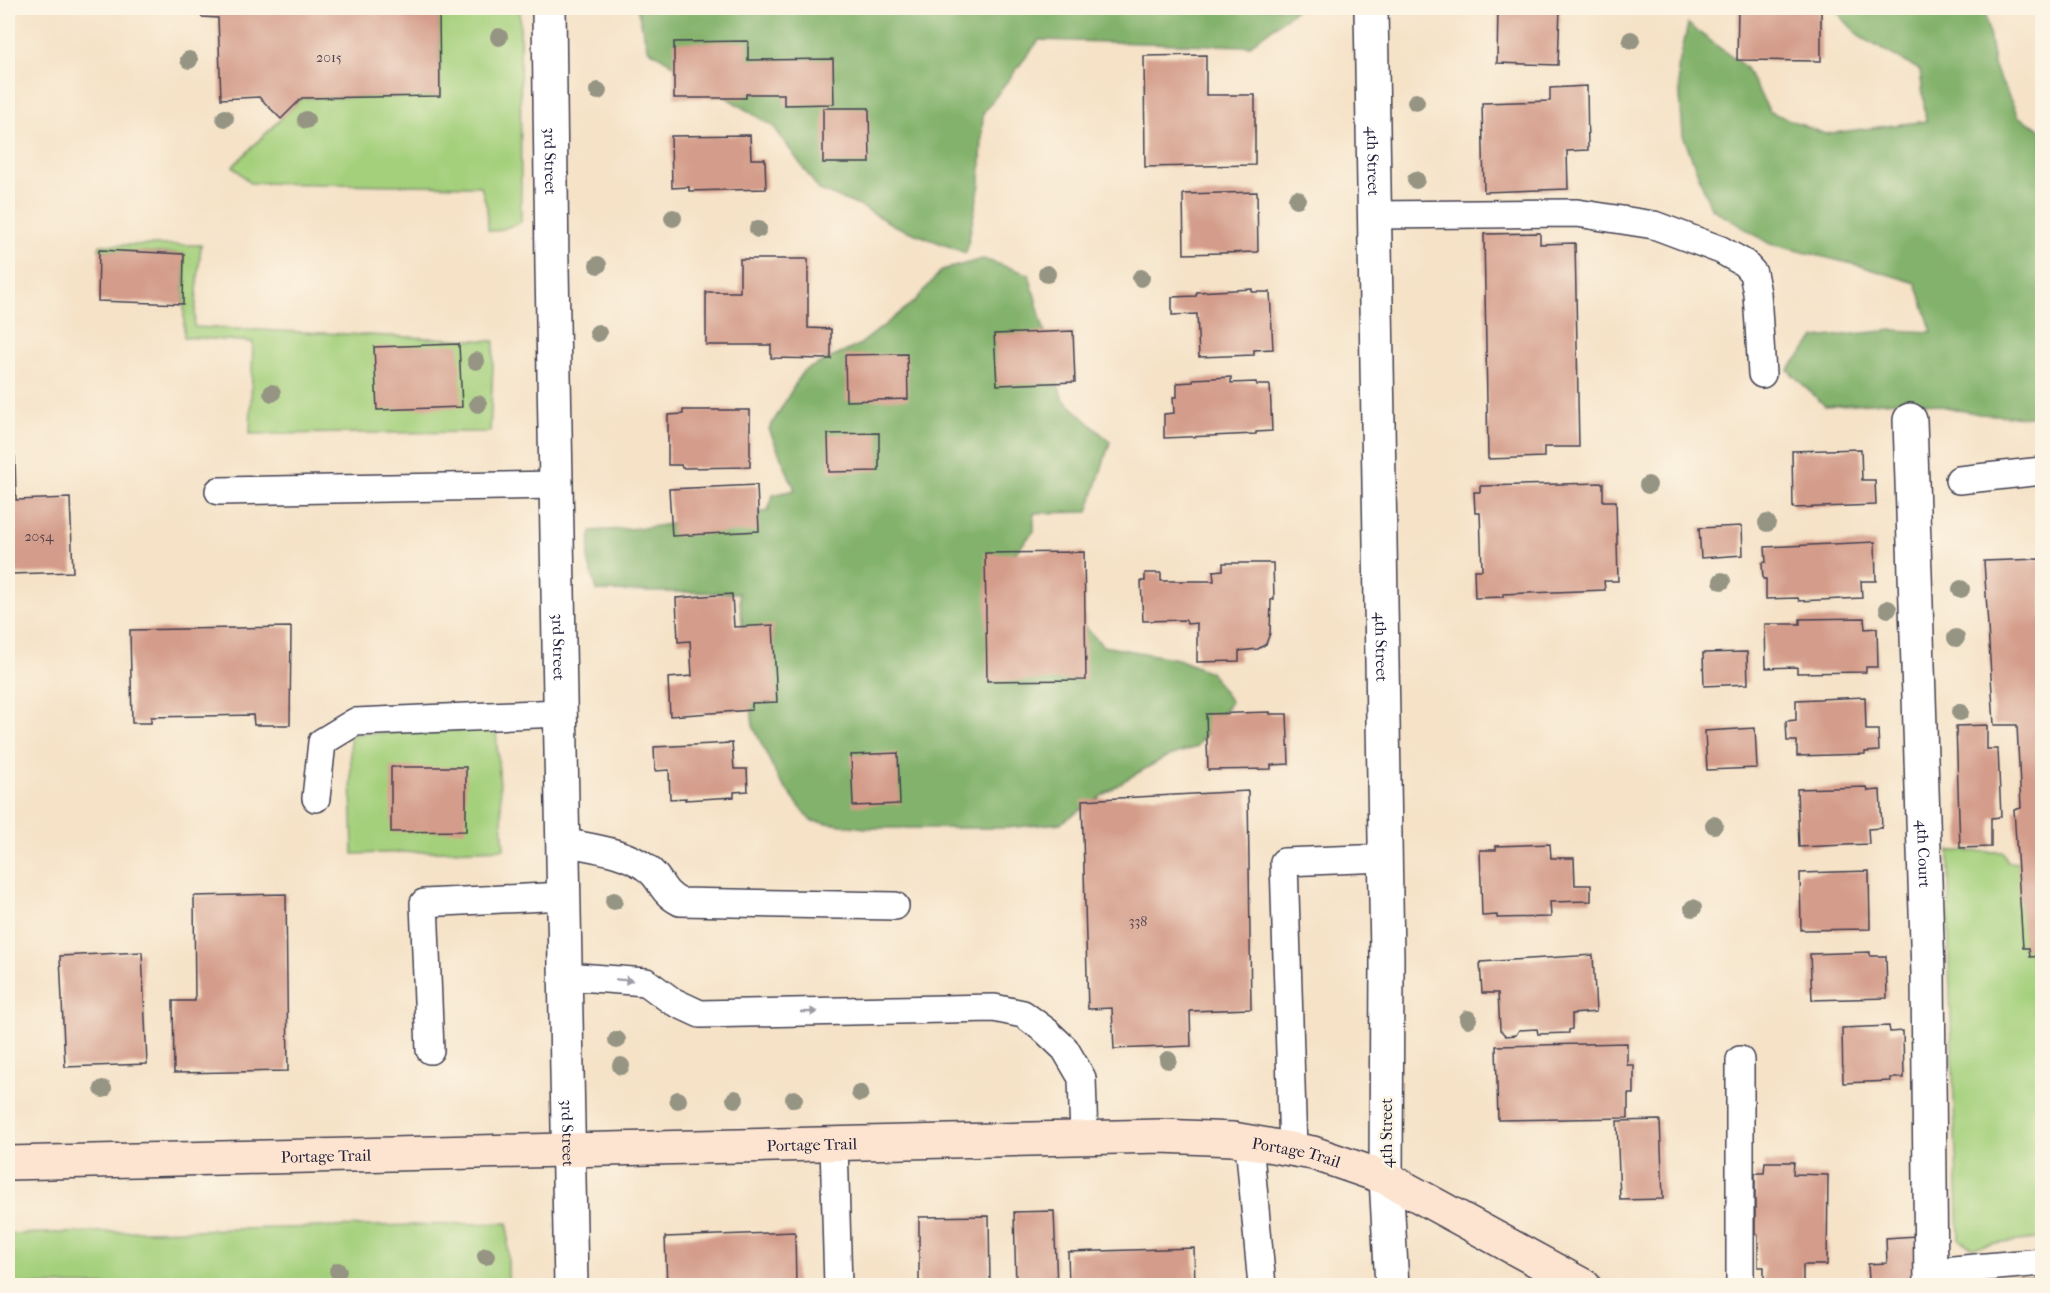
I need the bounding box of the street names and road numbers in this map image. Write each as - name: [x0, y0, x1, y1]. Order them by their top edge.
- street label: 4th Street: [1363, 126, 1383, 196]
- street label: 3rd Street: [540, 127, 560, 195]
- street label: 4th Street: [1371, 612, 1391, 682]
- street label: 3rd Street: [548, 613, 569, 681]
- street label: 4th Court: [1913, 819, 1934, 888]
- street label: 4th Street: [1377, 1098, 1396, 1168]
- street label: 3rd Street: [558, 1099, 578, 1167]
- street label: Portage Trail: [1250, 1133, 1343, 1172]
- street label: Portage Trail: [766, 1134, 858, 1155]
- street label: Portage Trail: [281, 1145, 372, 1167]

